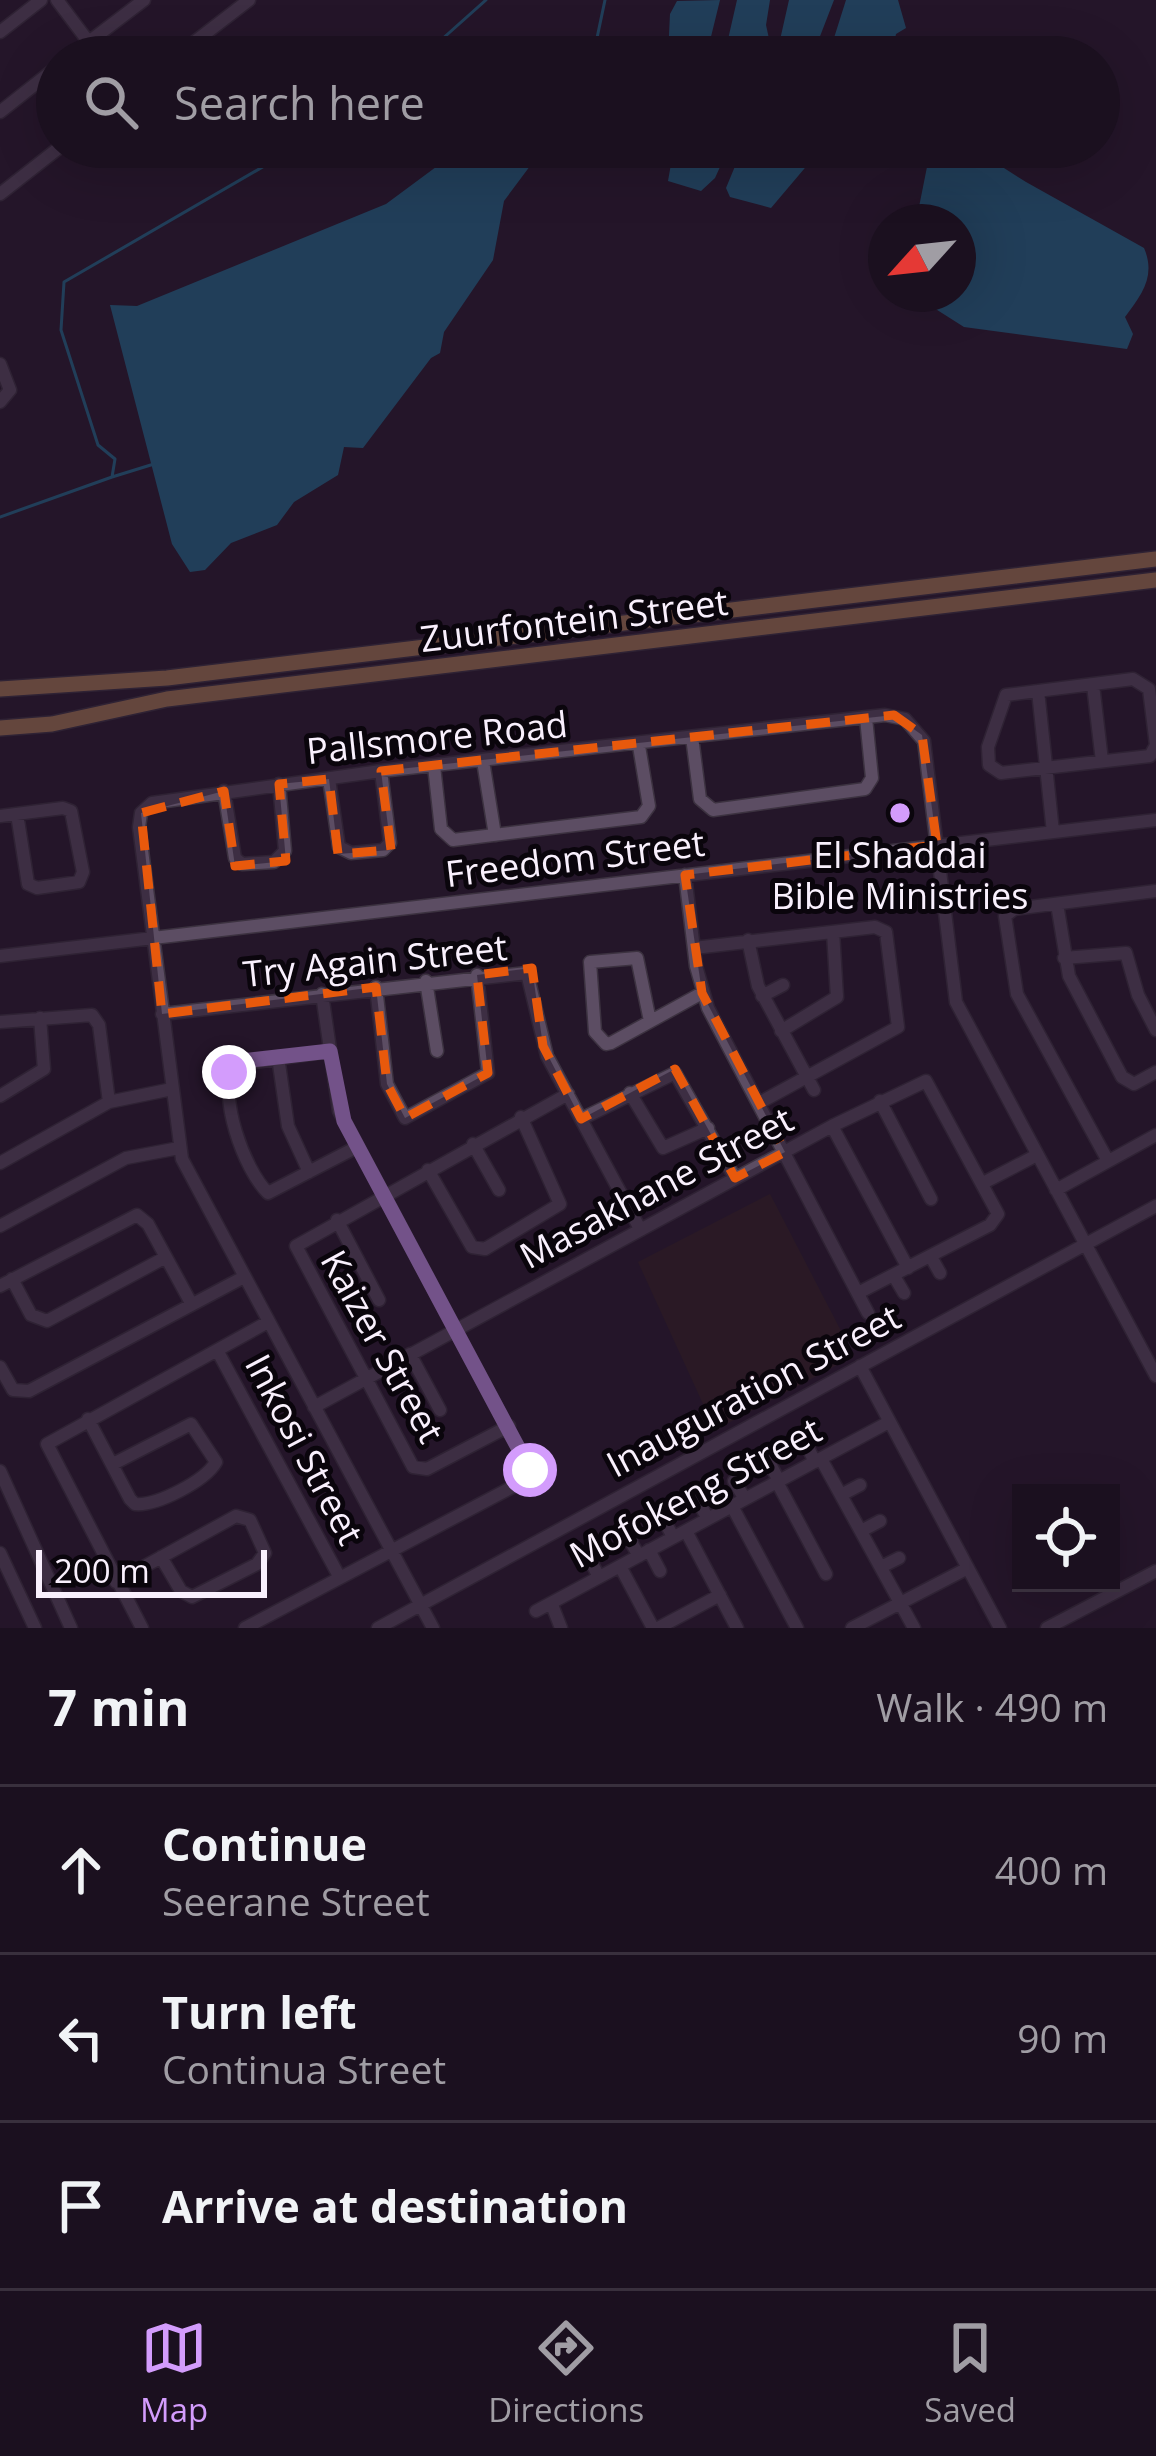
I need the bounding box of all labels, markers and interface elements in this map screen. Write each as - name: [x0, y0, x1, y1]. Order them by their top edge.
- search box: [36, 36, 1120, 168]
- icon: search: [78, 69, 144, 135]
- text: Search here: [174, 72, 425, 133]
- north arrow: [868, 204, 976, 312]
- street label: Zuurfontein Street: [417, 577, 731, 663]
- street label: Pallsmore Road: [304, 699, 570, 775]
- marker: El Shaddai Bible Ministries: [887, 800, 913, 826]
- street label: Freedom Street: [443, 818, 707, 898]
- place label: El Shaddai Bible Ministries: [772, 830, 1028, 920]
- street label: Try Again Street: [241, 922, 509, 998]
- route end: [202, 1045, 256, 1099]
- street label: Masakhane Street: [511, 1094, 801, 1280]
- street label: Kaizer Street: [310, 1241, 456, 1451]
- street label: Inauguration Street: [598, 1292, 908, 1488]
- street label: Inkosi Street: [234, 1345, 376, 1553]
- street label: Mofokeng Street: [561, 1405, 829, 1579]
- route start: [503, 1443, 557, 1497]
- map controls: [1012, 1484, 1120, 1592]
- button: locate: [1012, 1484, 1120, 1592]
- scale bar: [36, 1544, 267, 1597]
- text: 200 m: [54, 1548, 150, 1593]
- text: 7 min: [48, 1671, 190, 1741]
- text: Walk · 490 m: [876, 1680, 1108, 1733]
- text: Continue: [162, 1813, 367, 1874]
- icon: ahead: [48, 1837, 114, 1903]
- text: 400 m: [995, 1843, 1108, 1896]
- text: Seerane Street: [162, 1874, 430, 1927]
- text: Turn left: [162, 1981, 357, 2042]
- icon: left: [48, 2005, 114, 2071]
- text: 90 m: [1017, 2011, 1108, 2064]
- text: Continua Street: [162, 2042, 446, 2095]
- icon: arrive: [48, 2173, 114, 2239]
- text: Arrive at destination: [162, 2175, 628, 2236]
- tab: Map: [140, 2315, 208, 2432]
- tab: Directions: [488, 2315, 644, 2432]
- tab: Saved: [924, 2315, 1016, 2432]

